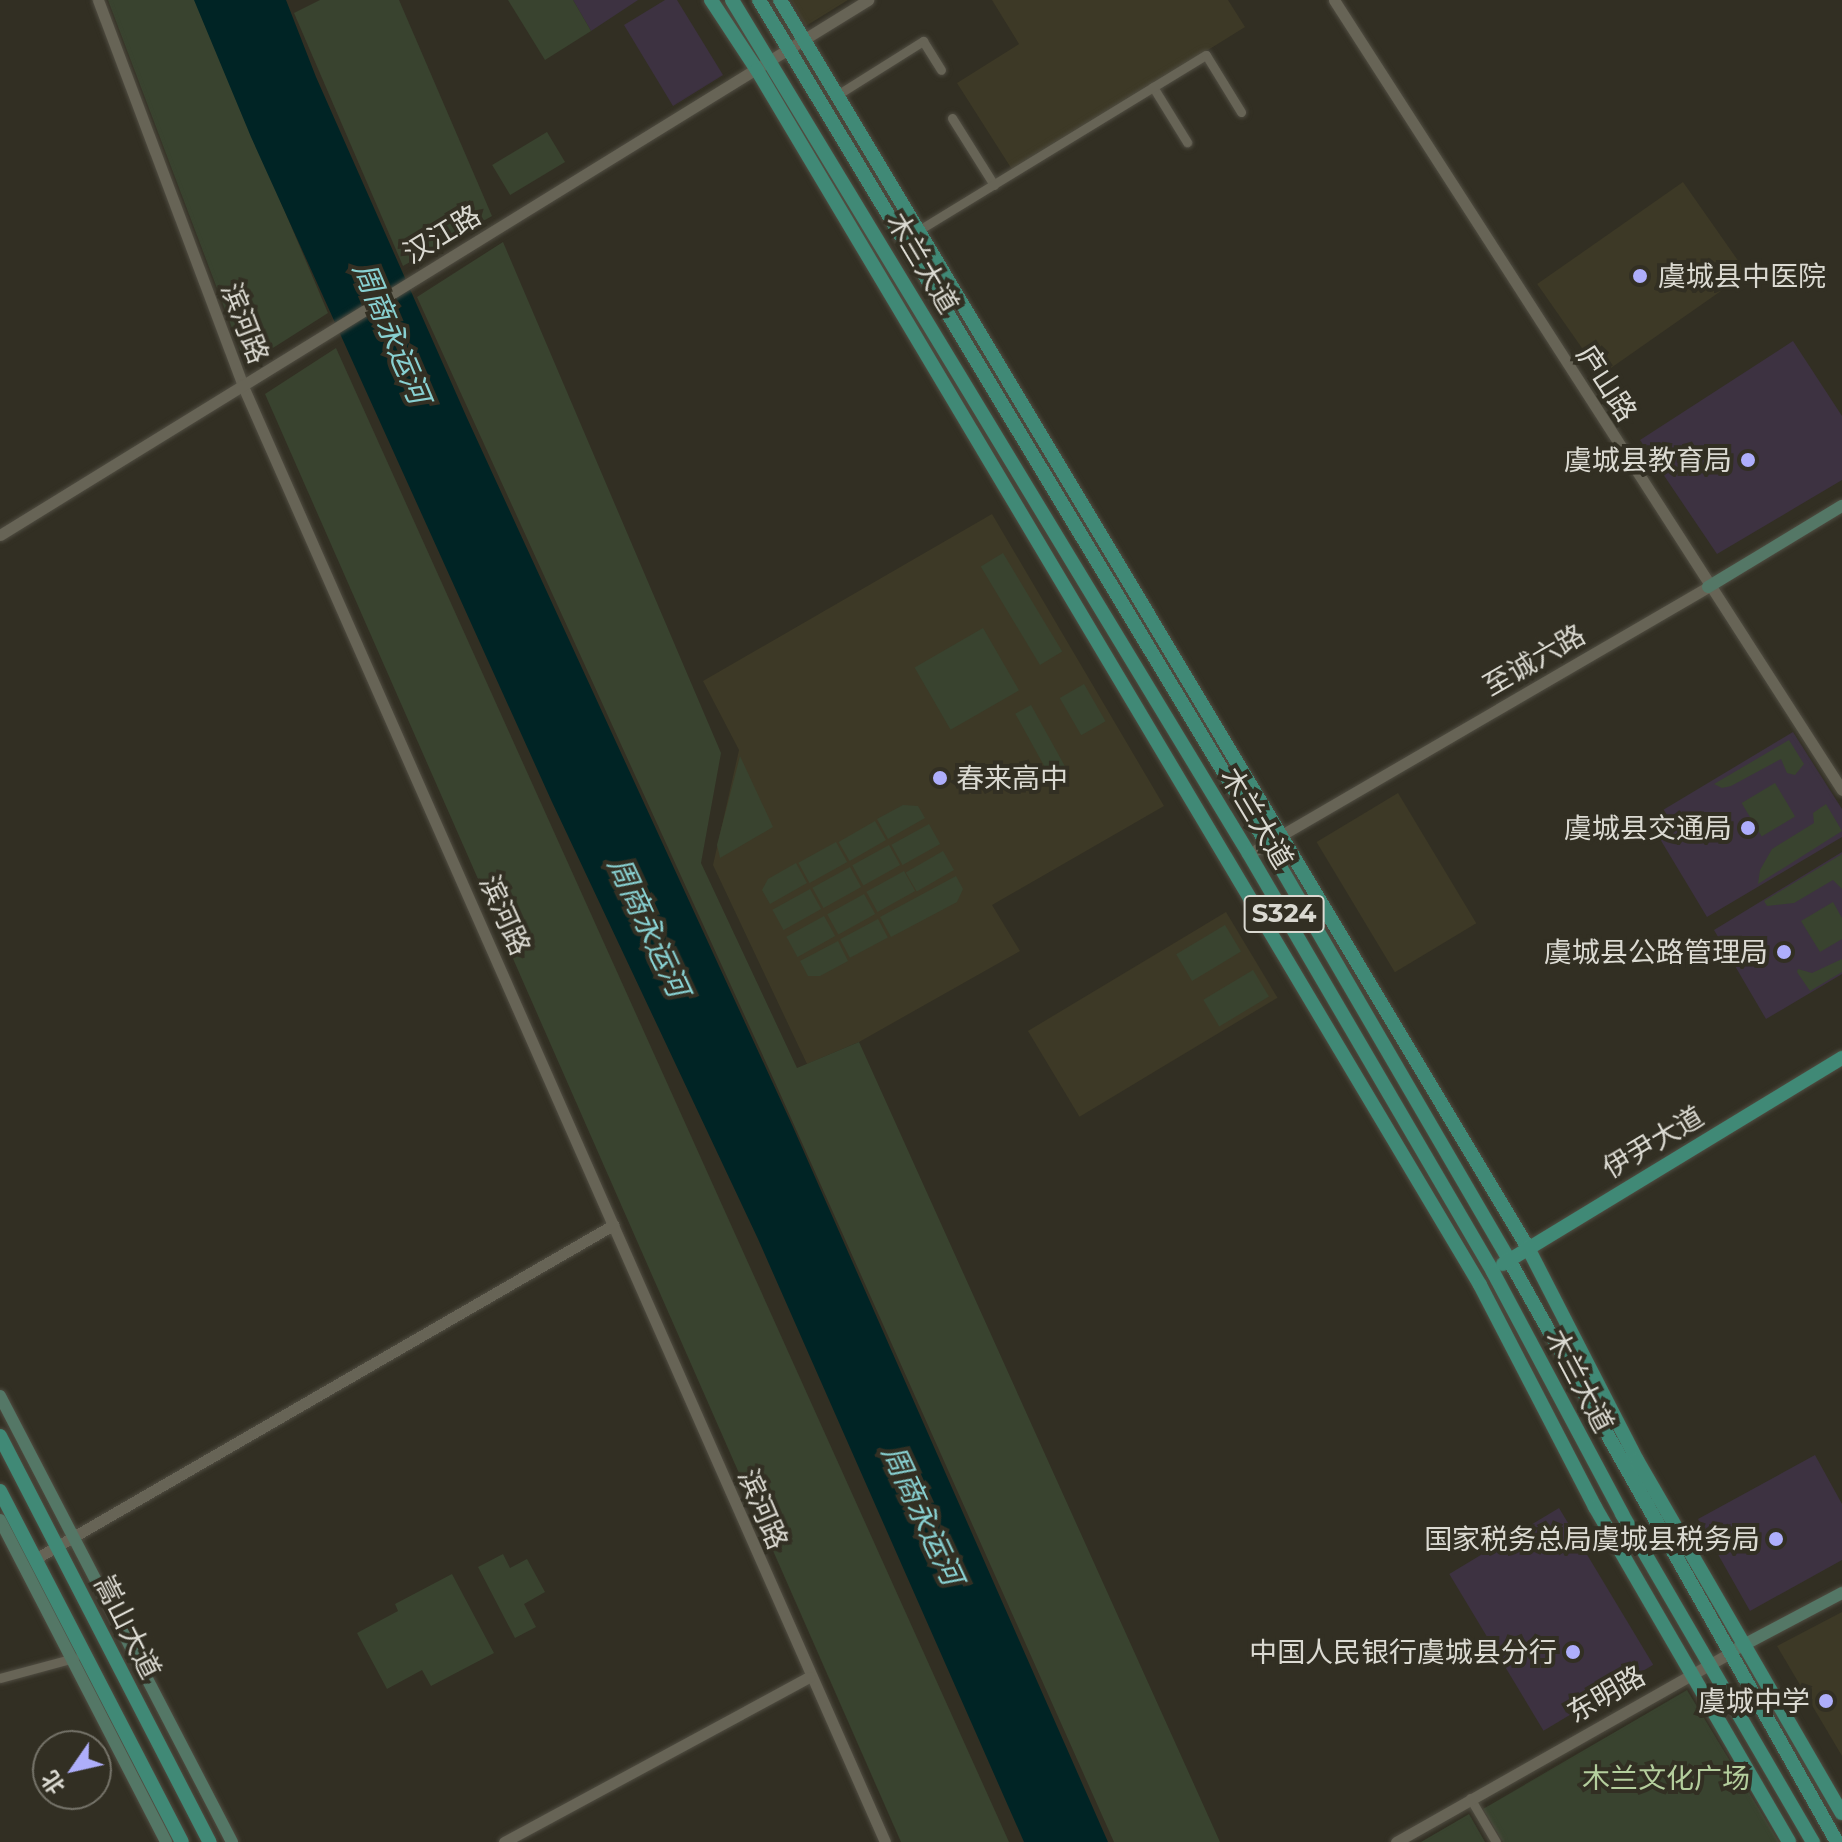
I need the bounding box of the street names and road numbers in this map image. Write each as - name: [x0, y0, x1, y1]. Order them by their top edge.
- street label: 汉江路: [397, 198, 487, 270]
- street label: 木兰大道: [880, 206, 966, 320]
- street label: 滨河路: [214, 278, 276, 368]
- street label: 庐山路: [1570, 339, 1644, 427]
- street label: 至诚六路: [1477, 617, 1591, 703]
- street label: 木兰大道: [1214, 761, 1300, 875]
- street label: 滨河路: [473, 870, 537, 960]
- road number: S324: [1242, 892, 1326, 936]
- street label: 伊尹大道: [1596, 1099, 1710, 1185]
- street label: 木兰大道: [1539, 1324, 1621, 1438]
- street label: 滨河路: [731, 1464, 795, 1554]
- street label: 嵩山大道: [88, 1569, 168, 1685]
- street label: 东明路: [1561, 1658, 1651, 1730]

